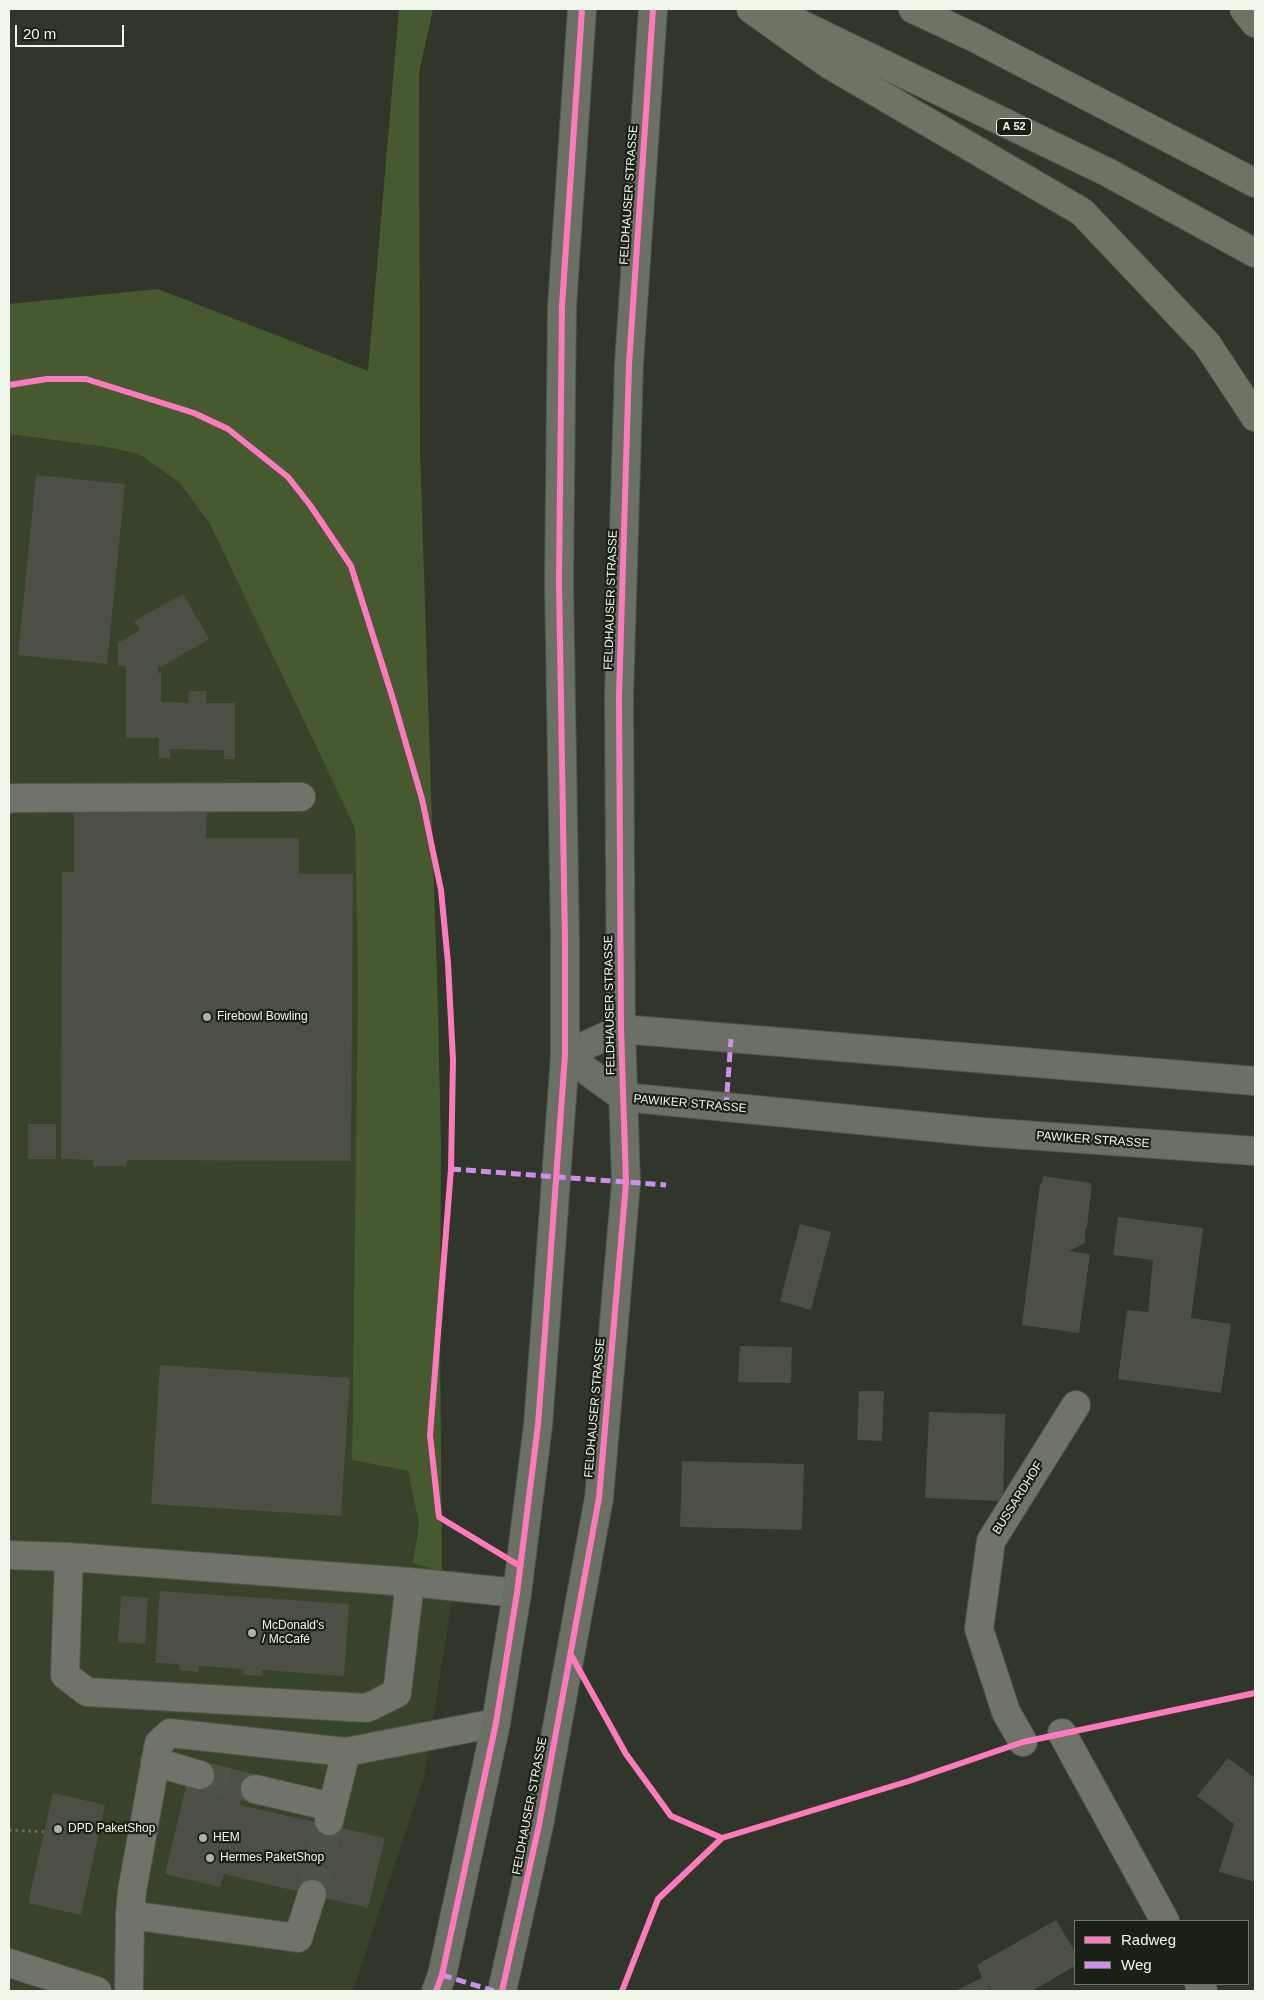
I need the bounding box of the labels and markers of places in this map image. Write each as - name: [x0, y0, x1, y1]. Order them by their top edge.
- place label: Firebowl Bowling: [217, 1010, 308, 1024]
- marker: Firebowl Bowling: [201, 1011, 213, 1023]
- place label: McDonald's / McCafé: [262, 1619, 324, 1647]
- marker: McDonald's / McCafé: [246, 1627, 258, 1639]
- place label: DPD PaketShop: [68, 1822, 155, 1836]
- marker: DPD PaketShop: [52, 1823, 64, 1835]
- place label: HEM: [213, 1831, 240, 1845]
- marker: HEM: [197, 1832, 209, 1844]
- place label: Hermes PaketShop: [220, 1851, 324, 1865]
- marker: Hermes PaketShop: [204, 1852, 216, 1864]

